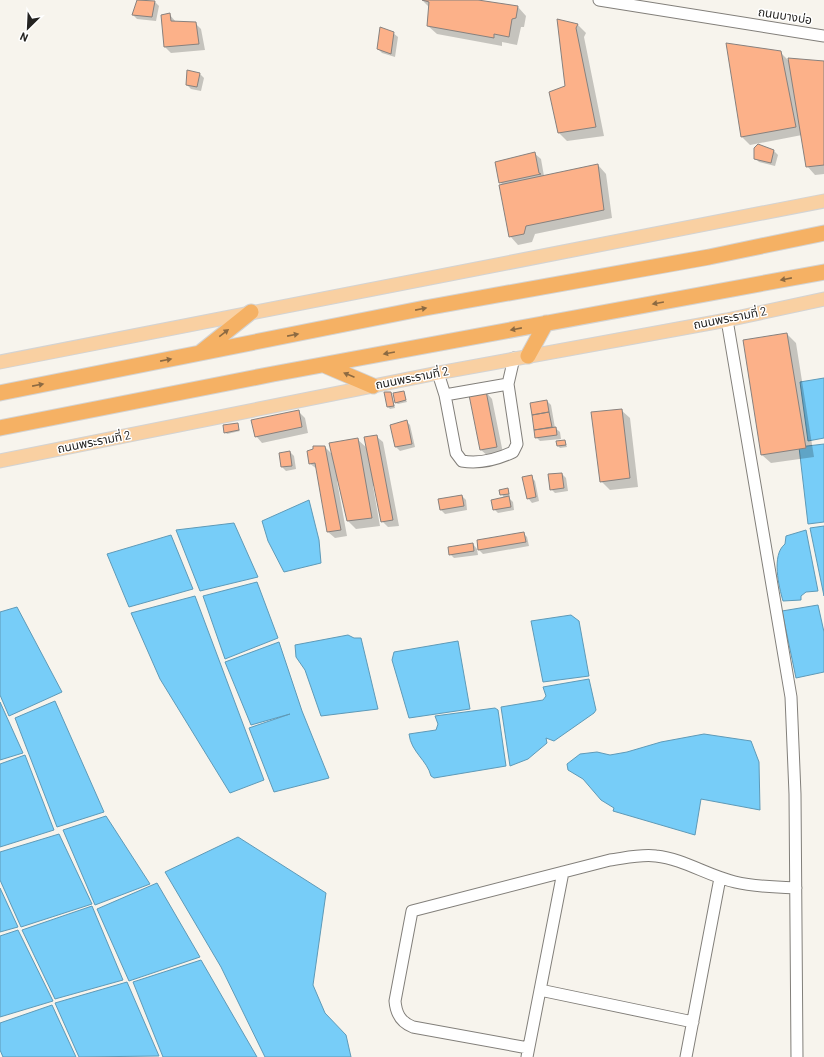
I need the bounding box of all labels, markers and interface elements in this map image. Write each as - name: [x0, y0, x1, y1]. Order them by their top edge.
- street label: ถนนบางบ่อ: [757, 4, 813, 26]
- north arrow: [8, 8, 48, 48]
- text: N: [18, 30, 30, 45]
- one-way arrow: [780, 277, 792, 283]
- one-way arrow: [652, 300, 664, 306]
- street label: ถนนพระรามที่ 2: [692, 302, 768, 331]
- one-way arrow: [415, 306, 427, 312]
- one-way arrow: [510, 326, 522, 332]
- one-way arrow: [219, 328, 230, 337]
- one-way arrow: [287, 331, 299, 337]
- one-way arrow: [382, 350, 395, 356]
- one-way arrow: [160, 357, 172, 363]
- street label: ถนนพระรามที่ 2: [374, 362, 450, 391]
- one-way arrow: [343, 372, 354, 378]
- one-way arrow: [32, 382, 44, 388]
- street label: ถนนพระรามที่ 2: [56, 426, 132, 455]

